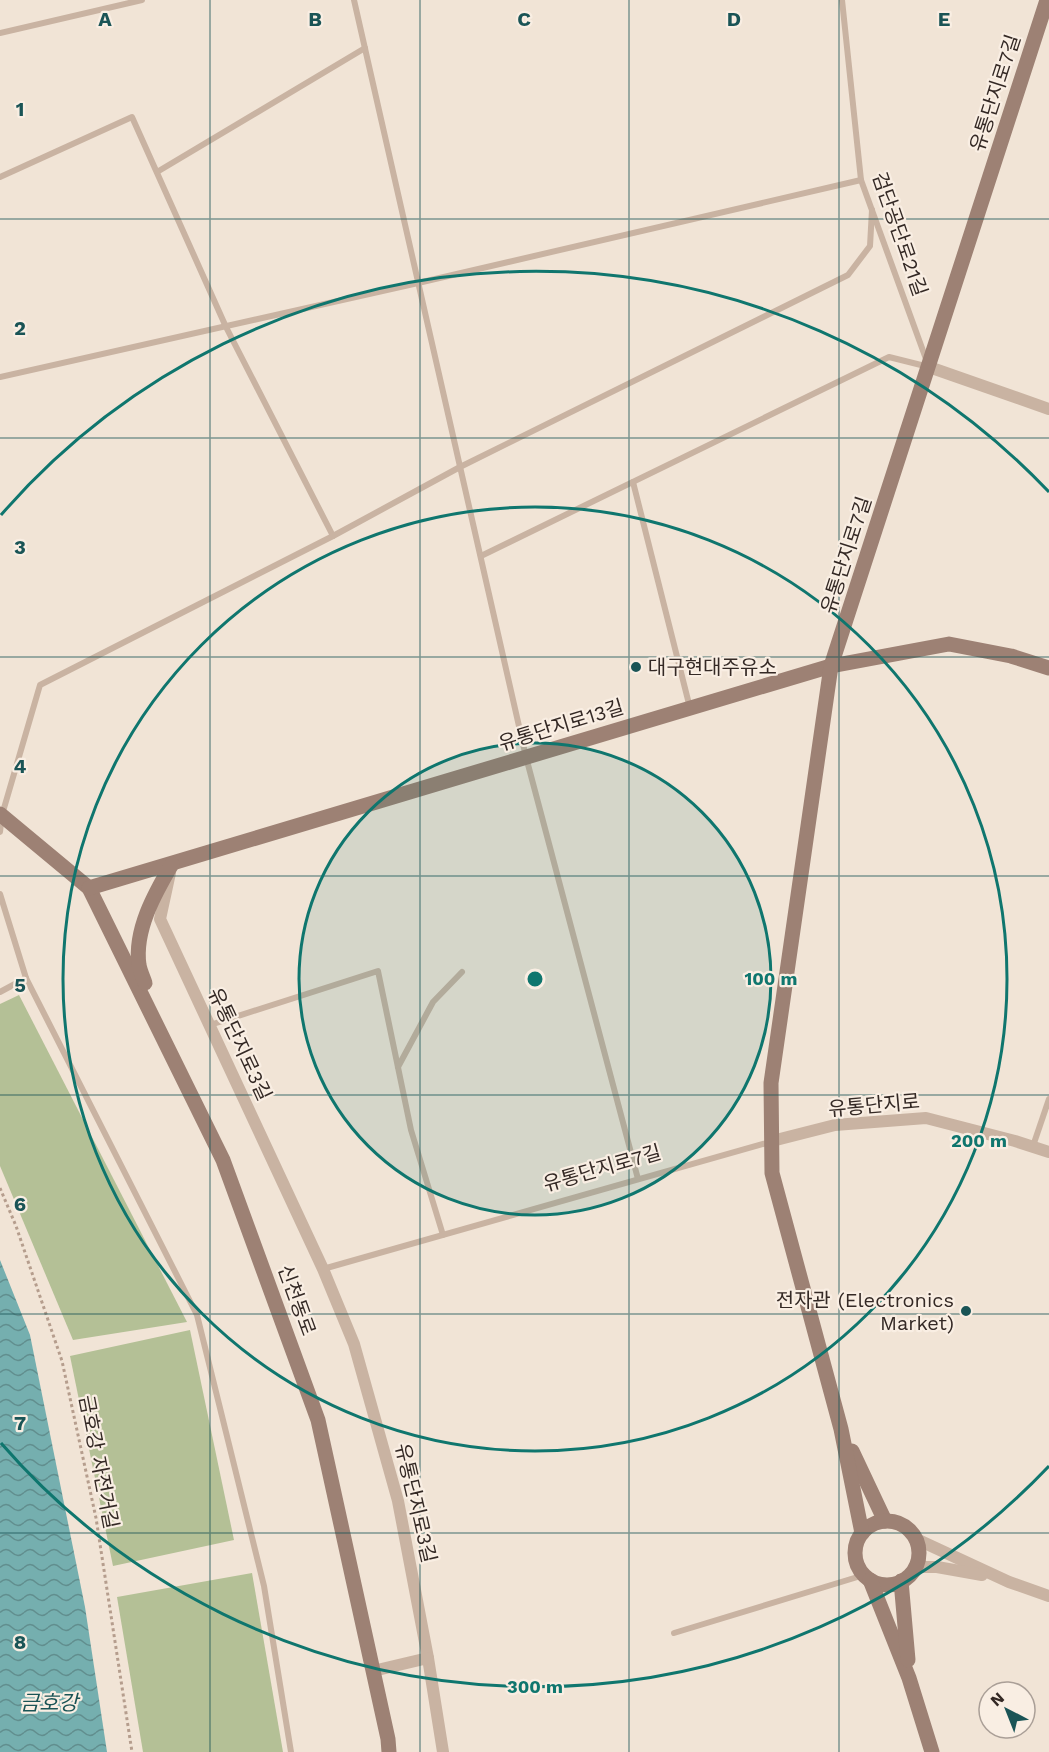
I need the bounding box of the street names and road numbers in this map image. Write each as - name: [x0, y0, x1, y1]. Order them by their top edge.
- street label: 유통단지로7길: [965, 31, 1025, 155]
- street label: 검단공단로21길: [868, 169, 932, 299]
- street label: 유통단지로7길: [816, 493, 876, 617]
- street label: 유통단지로13길: [495, 695, 627, 755]
- street label: 유통단지로3길: [203, 984, 277, 1104]
- street label: 유통단지로: [827, 1089, 921, 1121]
- street label: 유통단지로7길: [540, 1140, 664, 1196]
- street label: 신천동로: [273, 1261, 321, 1339]
- street label: 금호강 자전거길: [74, 1393, 124, 1531]
- street label: 유통단지로3길: [391, 1441, 441, 1565]

